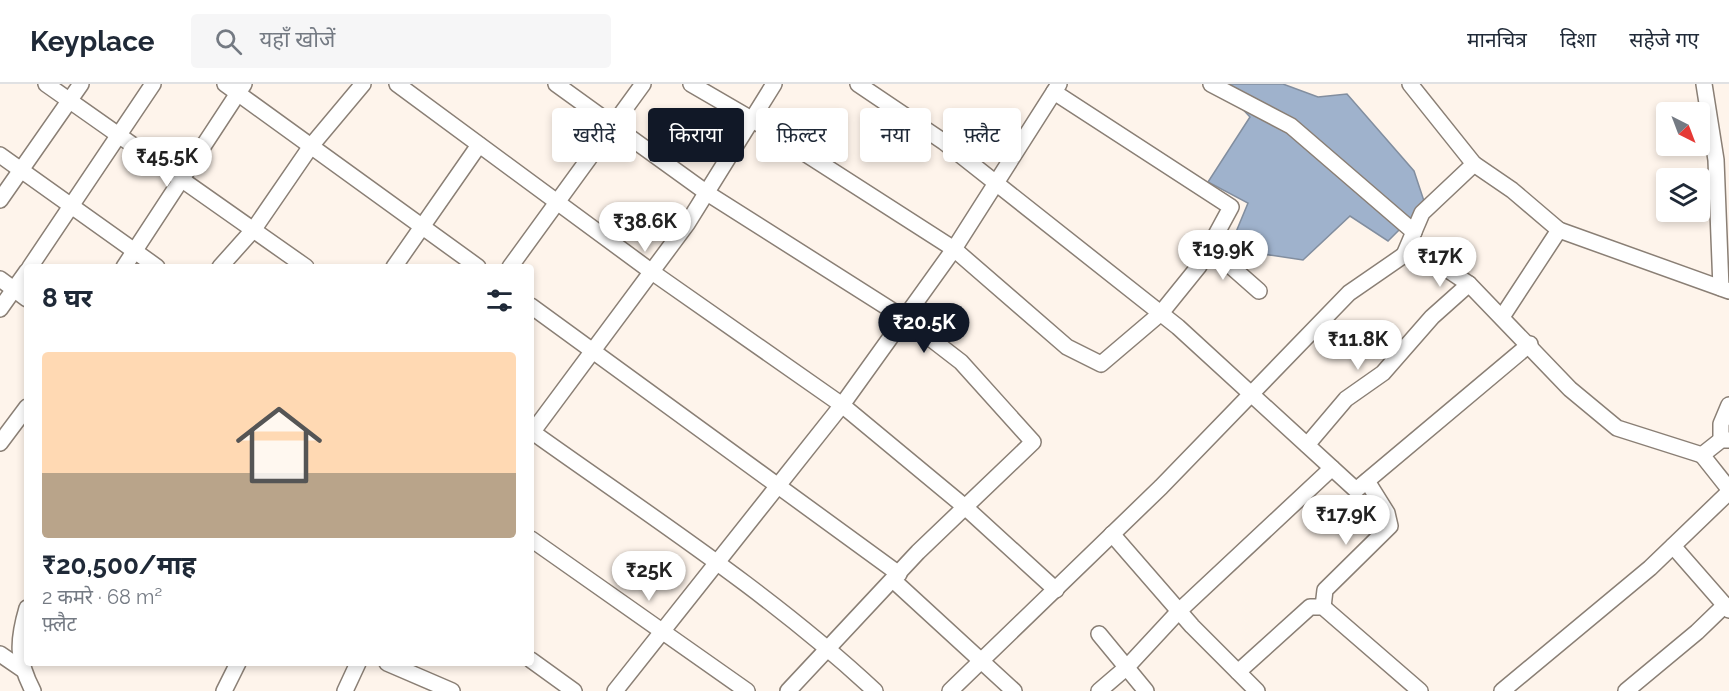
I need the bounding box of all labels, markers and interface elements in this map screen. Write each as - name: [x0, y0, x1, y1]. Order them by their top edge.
- search box: [191, 14, 611, 68]
- text: Keyplace: [30, 25, 155, 58]
- icon: search: [212, 25, 245, 58]
- text: यहाँ खोजें: [260, 26, 335, 52]
- text: मानचित्र: [1467, 27, 1527, 52]
- text: दिशा: [1560, 27, 1596, 52]
- text: सहेजे गए: [1629, 27, 1699, 52]
- north arrow: [1656, 102, 1710, 156]
- map controls: [1656, 102, 1710, 222]
- chip: खरीदें: [552, 108, 636, 162]
- chip: किराया: [648, 108, 744, 162]
- chip: फ़िल्टर: [756, 108, 848, 162]
- chip: नया: [860, 108, 931, 162]
- chip: फ़्लैट: [943, 108, 1021, 162]
- pin: ₹45.5K: [118, 137, 216, 188]
- text: ₹45.5K: [136, 144, 198, 168]
- button: layers: [1656, 168, 1710, 222]
- pin: ₹38.6K: [596, 202, 694, 253]
- text: ₹38.6K: [613, 209, 677, 233]
- pin: ₹19.9K: [1174, 230, 1272, 281]
- text: ₹19.9K: [1192, 237, 1254, 261]
- pin: ₹17K: [1404, 237, 1476, 288]
- text: ₹17K: [1417, 244, 1463, 268]
- text: 8 घर: [42, 283, 92, 313]
- icon: filters: [483, 284, 516, 317]
- pin: ₹20.5K: [875, 303, 973, 354]
- text: ₹20.5K: [892, 310, 956, 334]
- pin: ₹11.8K: [1309, 320, 1407, 371]
- text: ₹11.8K: [1328, 327, 1388, 351]
- icon: home: [225, 391, 333, 499]
- pin: ₹17.9K: [1297, 495, 1395, 546]
- text: ₹17.9K: [1316, 502, 1376, 526]
- text: ₹20,500/माह: [42, 550, 196, 580]
- pin: ₹25K: [613, 551, 685, 602]
- text: ₹25K: [626, 558, 672, 582]
- text: 2 कमरे · 68 m²: [42, 585, 162, 609]
- text: फ़्लैट: [42, 612, 77, 636]

